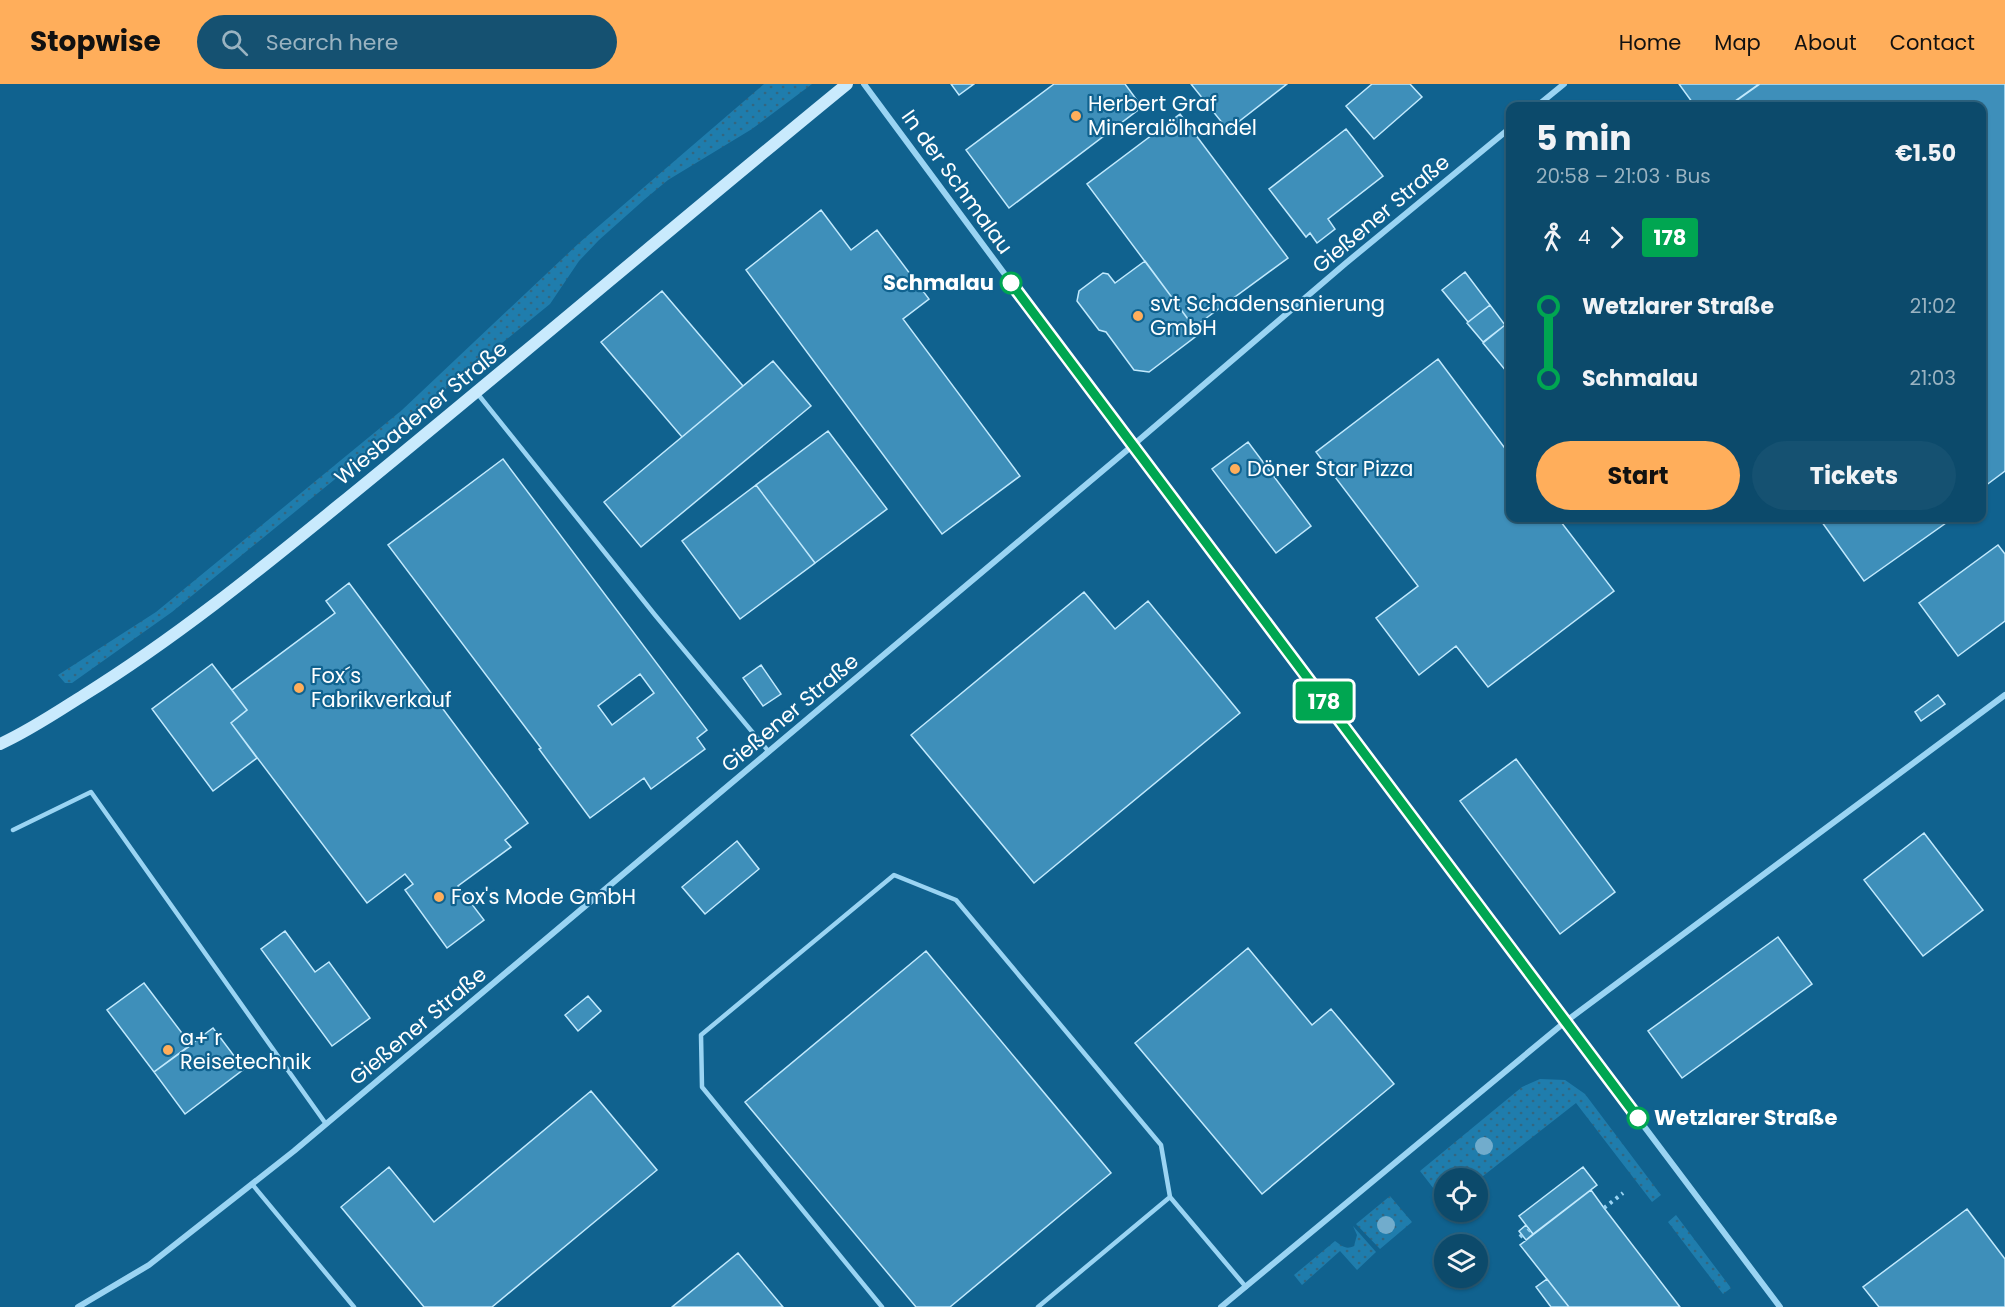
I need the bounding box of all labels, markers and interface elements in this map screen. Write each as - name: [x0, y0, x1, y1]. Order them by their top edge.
- search box: [197, 15, 617, 69]
- text: Stopwise: [30, 22, 161, 61]
- icon: search: [218, 26, 251, 59]
- text: Search here: [266, 27, 398, 58]
- text: Home: [1619, 28, 1681, 57]
- text: Map: [1714, 28, 1761, 57]
- text: About: [1794, 28, 1857, 57]
- text: Contact: [1890, 28, 1975, 57]
- place label: Herbert Graf Mineralölhandel: [1088, 89, 1257, 142]
- street label: In der Schmalau: [895, 104, 1020, 260]
- marker: Herbert Graf Mineralölhandel: [1069, 109, 1083, 123]
- text: 5 min: [1536, 115, 1631, 162]
- text: €1.50: [1895, 138, 1956, 169]
- street label: Gießener Straße: [1306, 148, 1456, 280]
- text: 20:58 – 21:03 · Bus: [1536, 162, 1711, 190]
- icon: walk: [1536, 221, 1569, 254]
- icon: forward: [1600, 221, 1633, 254]
- text: 4: [1578, 223, 1591, 251]
- text: 178: [1654, 223, 1686, 252]
- place label: Schmalau: [883, 268, 994, 297]
- marker: Schmalau: [1000, 272, 1022, 294]
- place label: svt Schadensanierung GmbH: [1150, 289, 1385, 342]
- text: Wetzlarer Straße: [1582, 291, 1774, 322]
- text: 21:02: [1910, 292, 1956, 320]
- marker: svt Schadensanierung GmbH: [1131, 309, 1145, 323]
- street label: Wiesbadener Straße: [328, 334, 513, 491]
- text: Schmalau: [1582, 363, 1698, 394]
- text: 21:03: [1910, 364, 1956, 392]
- button: Start: [1536, 441, 1740, 510]
- button: Tickets: [1752, 441, 1956, 510]
- place label: Döner Star Pizza: [1247, 454, 1413, 483]
- marker: Döner Star Pizza: [1228, 462, 1242, 476]
- street label: Gießener Straße: [715, 647, 865, 779]
- place label: Fox´s Fabrikverkauf: [311, 661, 452, 714]
- marker: Fox´s Fabrikverkauf: [292, 681, 306, 695]
- line badge: 178: [1290, 682, 1358, 720]
- text: 178: [1308, 687, 1340, 716]
- place label: Fox's Mode GmbH: [451, 882, 636, 911]
- marker: Fox's Mode GmbH: [432, 890, 446, 904]
- street label: Gießener Straße: [343, 960, 493, 1092]
- place label: a+ r Reisetechnik: [180, 1023, 311, 1076]
- marker: a+ r Reisetechnik: [161, 1043, 175, 1057]
- place label: Wetzlarer Straße: [1654, 1103, 1837, 1132]
- marker: Wetzlarer Straße: [1627, 1107, 1649, 1129]
- map controls: [1434, 1168, 1488, 1288]
- button: locate: [1434, 1168, 1488, 1222]
- button: layers: [1434, 1234, 1488, 1288]

